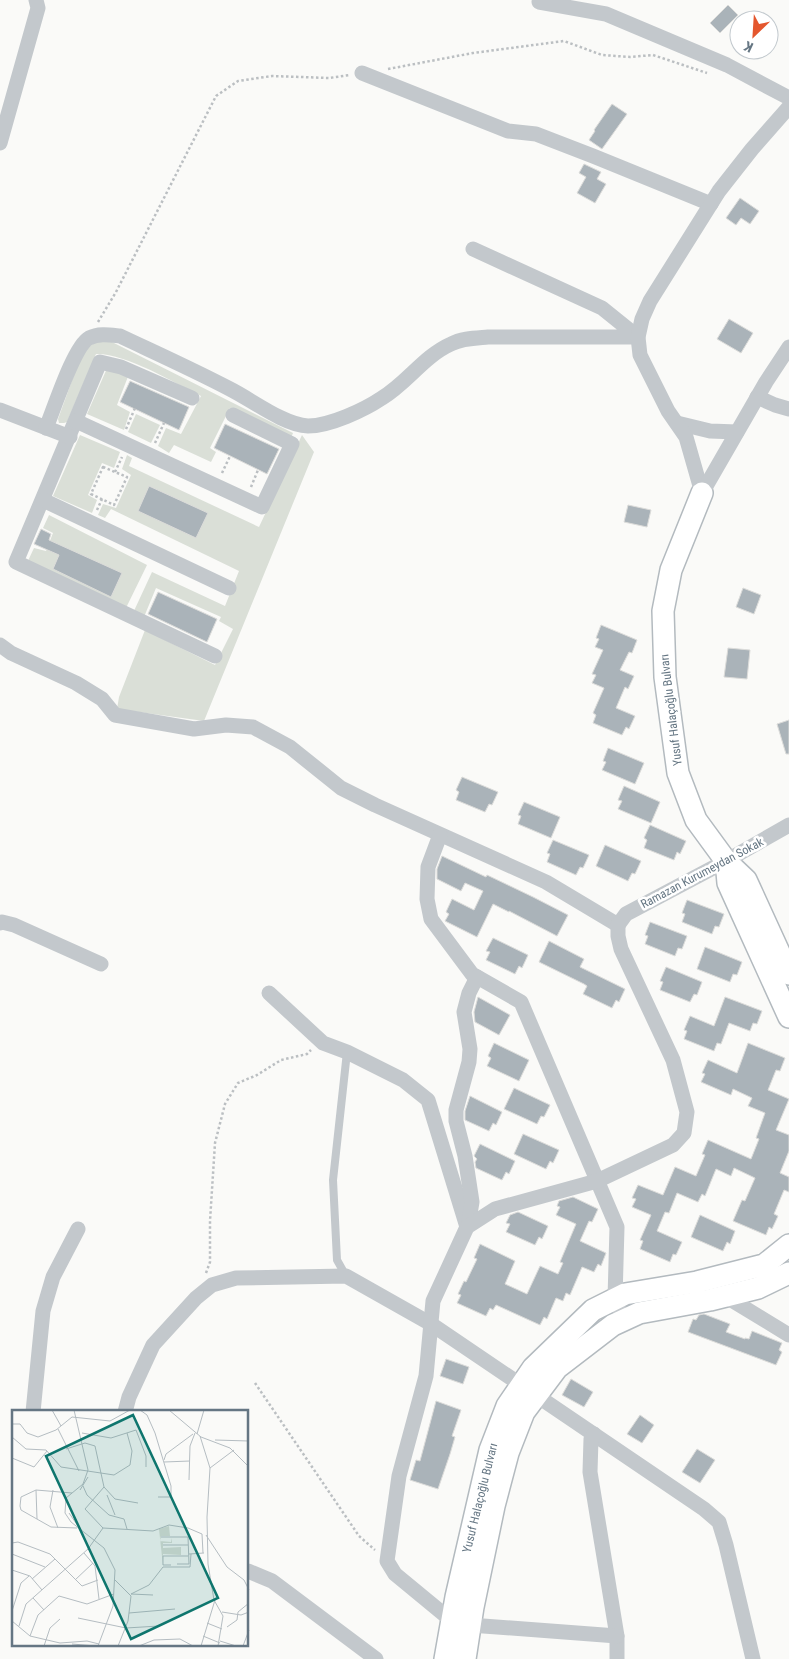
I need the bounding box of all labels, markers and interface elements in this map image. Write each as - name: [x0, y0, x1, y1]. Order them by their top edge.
- north arrow: [729, 10, 779, 60]
- text: K: [741, 38, 755, 56]
- street label: Yusuf Halaçoğlu Bulvarı: [657, 653, 685, 767]
- street label: Ramazan Kurumeydan Sokak: [638, 834, 766, 911]
- inset map: [12, 1410, 249, 1646]
- street label: Yusuf Halaçoğlu Bulvarı: [460, 1442, 500, 1554]

